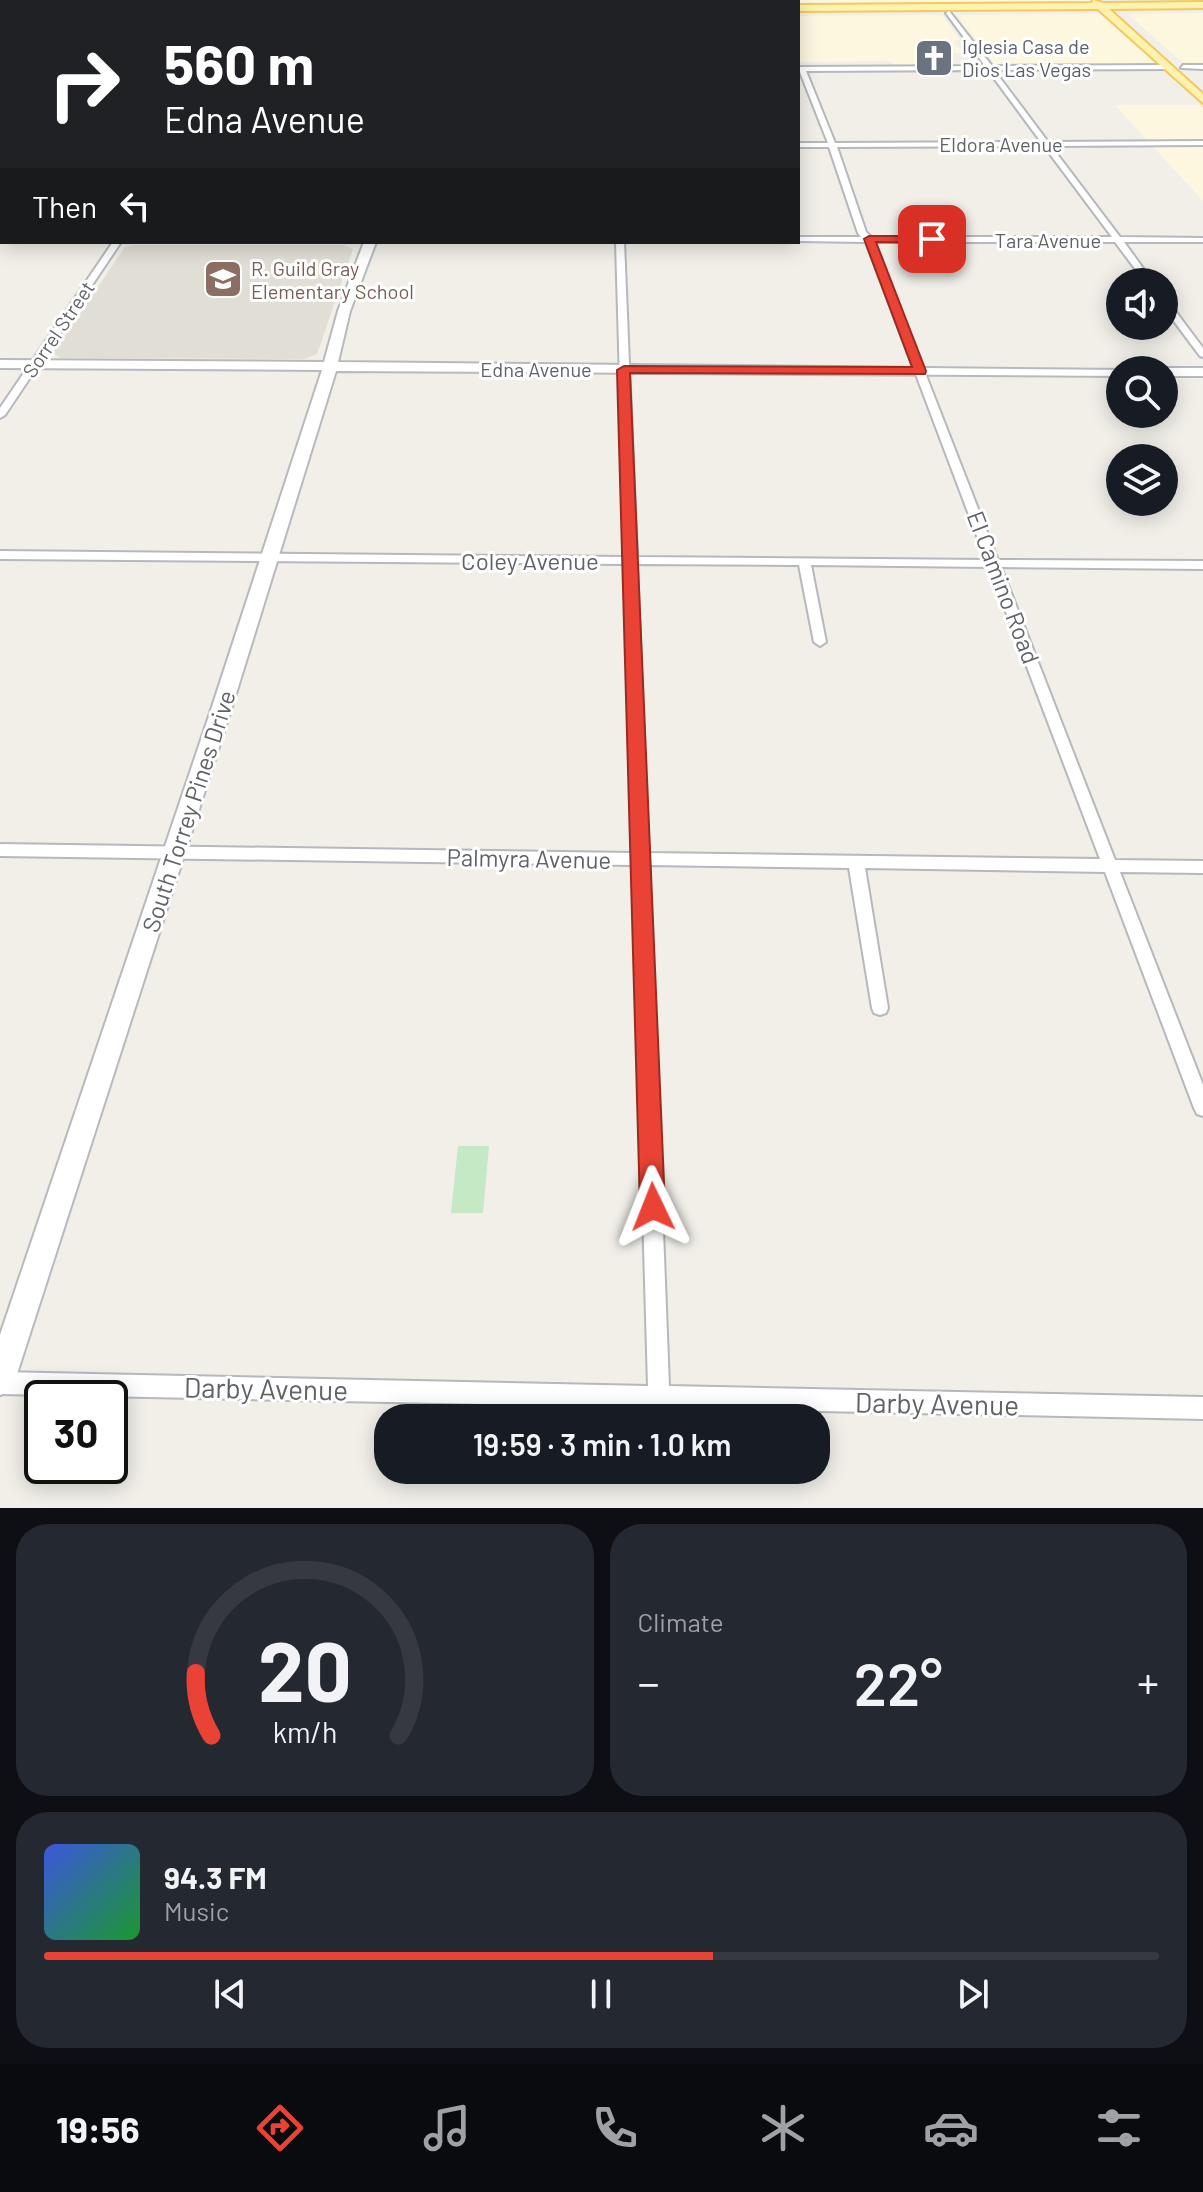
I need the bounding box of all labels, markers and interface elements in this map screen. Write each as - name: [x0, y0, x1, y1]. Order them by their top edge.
- text: 560 m: [164, 29, 314, 96]
- icon: right: [32, 32, 136, 136]
- place label: Iglesia Casa de Dios Las Vegas: [962, 34, 1091, 81]
- church icon: Iglesia Casa de Dios Las Vegas: [913, 37, 955, 79]
- text: Edna Avenue: [164, 97, 365, 140]
- street label: Eldora Avenue: [939, 132, 1063, 156]
- icon: left: [113, 184, 157, 228]
- text: Then: [32, 188, 97, 224]
- pin: [898, 205, 966, 273]
- icon: arrive: [910, 217, 954, 261]
- street label: Tara Avenue: [995, 228, 1101, 252]
- place label: R. Guild Gray Elementary School: [251, 256, 414, 303]
- school or university icon: R. Guild Gray Elementary School: [202, 258, 244, 300]
- map controls: [1106, 268, 1178, 516]
- button: sound: [1106, 268, 1178, 340]
- street label: Sorrel Street: [17, 276, 99, 382]
- button: search: [1106, 356, 1178, 428]
- street label: Edna Avenue: [480, 357, 592, 381]
- button: layers: [1106, 444, 1178, 516]
- street label: El Camino Road: [962, 507, 1046, 667]
- street label: Coley Avenue: [461, 546, 599, 575]
- street label: South Torrey Pines Drive: [135, 686, 241, 936]
- street label: Palmyra Avenue: [446, 842, 612, 874]
- position arrow: [611, 1165, 695, 1249]
- street label: Darby Avenue: [184, 1370, 348, 1406]
- speed limit sign: 30: [24, 1380, 128, 1484]
- street label: Darby Avenue: [855, 1385, 1019, 1421]
- text: 19:59 · 3 min · 1.0 km: [473, 1426, 731, 1462]
- text: Climate: [638, 1606, 724, 1637]
- text: 20: [258, 1619, 352, 1719]
- text: 22°: [854, 1646, 943, 1718]
- text: −: [638, 1655, 660, 1708]
- text: +: [1137, 1655, 1159, 1708]
- text: km/h: [272, 1714, 337, 1749]
- text: 94.3 FM: [164, 1859, 267, 1895]
- text: Music: [164, 1895, 229, 1926]
- icon: previous: [208, 1972, 252, 2016]
- icon: pause: [579, 1972, 623, 2016]
- icon: next: [951, 1972, 995, 2016]
- icon: directions: [252, 2100, 308, 2156]
- icon: music: [419, 2100, 475, 2156]
- icon: phone: [587, 2100, 643, 2156]
- icon: climate: [755, 2100, 811, 2156]
- icon: car: [923, 2100, 979, 2156]
- icon: filters: [1091, 2100, 1147, 2156]
- text: 19:56: [56, 2107, 140, 2150]

